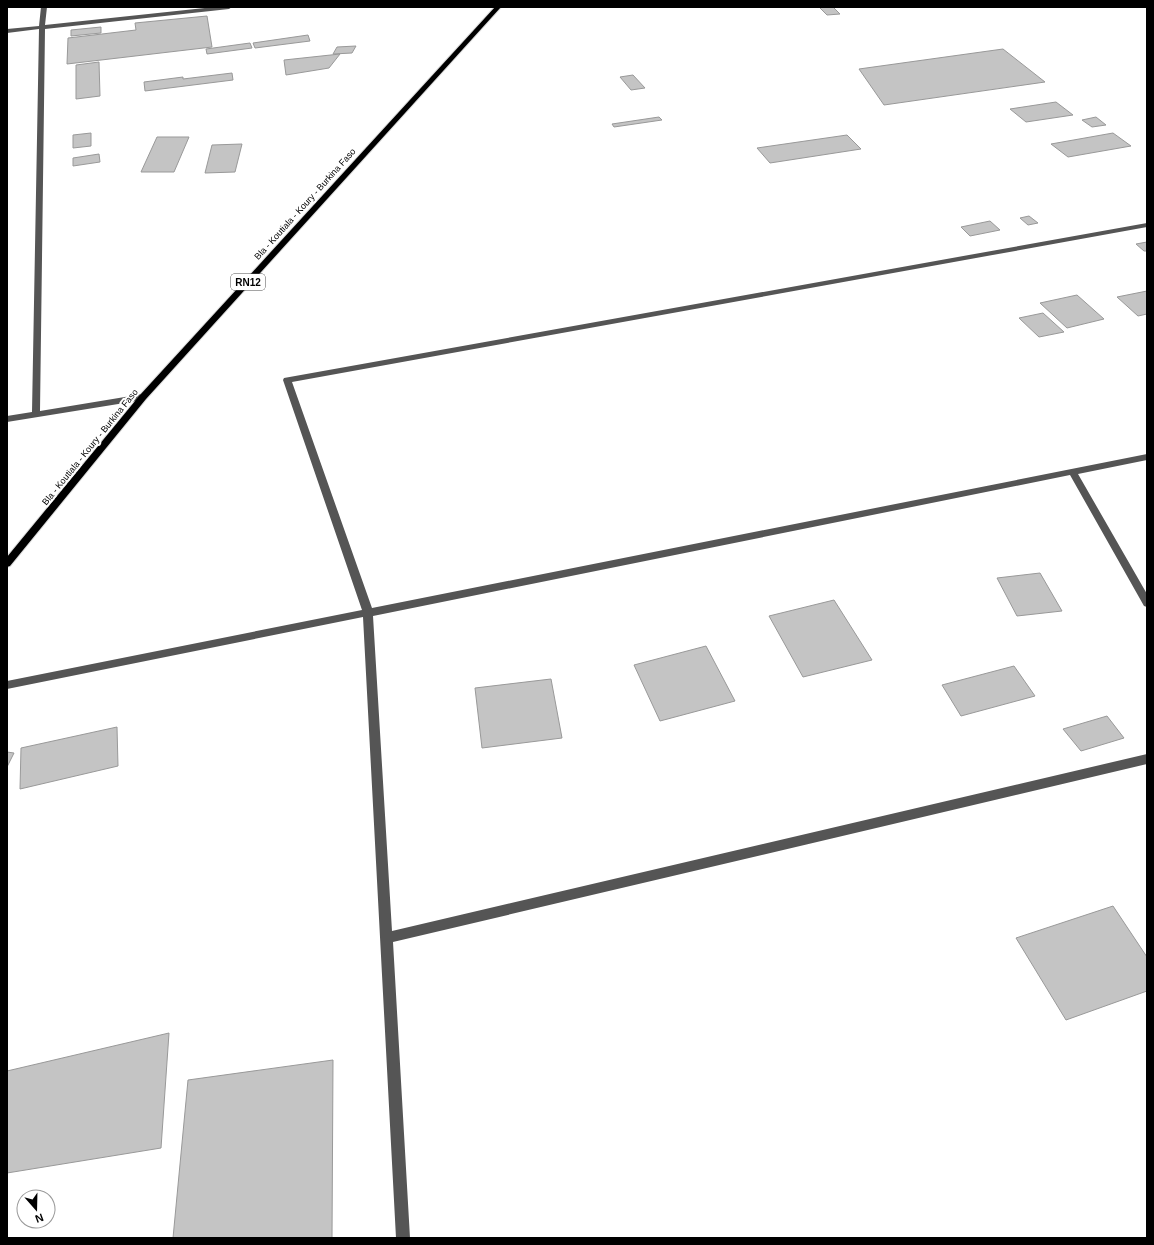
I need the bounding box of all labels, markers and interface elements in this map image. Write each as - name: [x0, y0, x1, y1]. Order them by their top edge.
- street label: Bla - Koutiala - Koury - Burkina Faso: [252, 146, 358, 262]
- road number: RN12: [231, 274, 265, 290]
- street label: Bla - Koutiala - Koury - Burkina Faso: [40, 387, 140, 507]
- north arrow: [16, 1189, 56, 1229]
- text: N: [34, 1211, 45, 1225]

